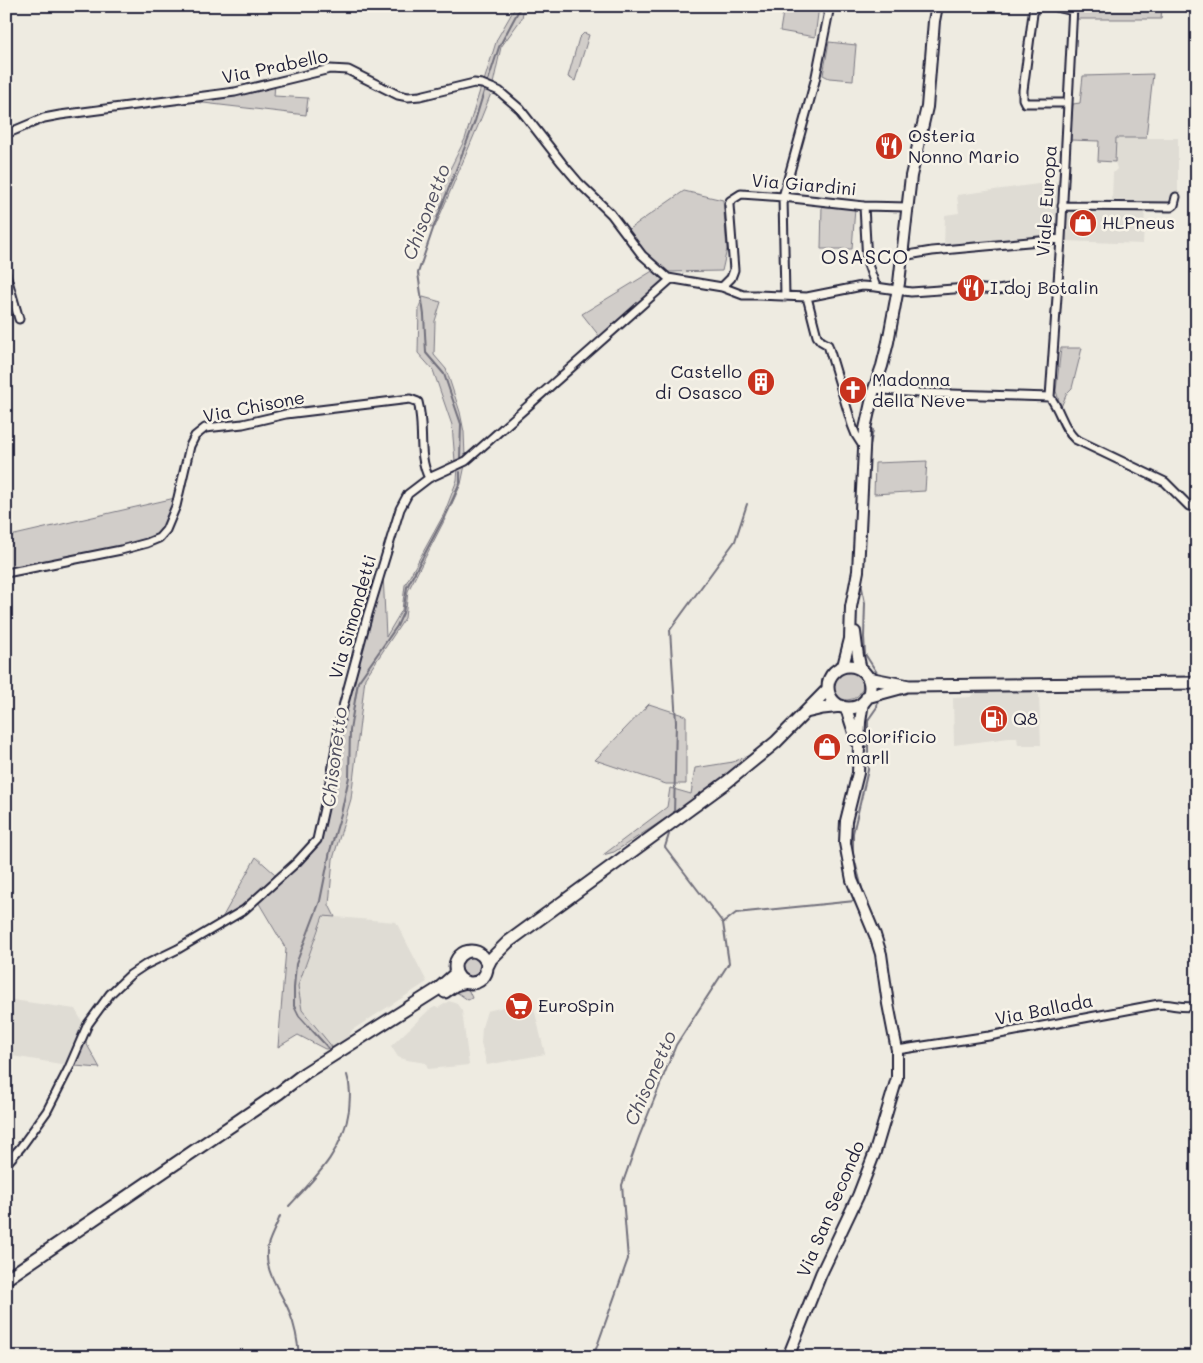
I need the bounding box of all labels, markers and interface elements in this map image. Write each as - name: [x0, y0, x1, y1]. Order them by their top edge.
- street label: Via Prabello: [220, 43, 330, 89]
- place label: Osteria Nonno Mario: [908, 123, 1019, 168]
- restaurant icon: Osteria Nonno Mario: [874, 131, 904, 161]
- street label: Viale Europa: [1030, 144, 1062, 258]
- water label: Chisonetto: [396, 160, 455, 263]
- street label: Via Giardini: [750, 167, 858, 201]
- shop icon: HLPneus: [1068, 208, 1098, 238]
- place label: HLPneus: [1102, 210, 1175, 234]
- district label: OSASCO: [821, 243, 909, 269]
- restaurant icon: I doj Botalin: [956, 273, 986, 303]
- place label: I doj Botalin: [990, 275, 1099, 299]
- place label: Castello di Osasco: [655, 359, 742, 404]
- building icon: Castello di Osasco: [746, 367, 776, 397]
- place label: Madonna della Neve: [872, 367, 966, 412]
- church icon: Madonna della Neve: [838, 375, 868, 405]
- street label: Via Chisone: [201, 384, 307, 428]
- street label: Via Simondetti: [323, 552, 381, 682]
- fuel station icon: Q8: [979, 704, 1009, 734]
- water label: Chisonetto: [315, 705, 352, 809]
- place label: Q8: [1013, 706, 1038, 730]
- place label: colorificio marll: [846, 724, 937, 769]
- shop icon: colorificio marll: [812, 732, 842, 762]
- street label: Via Ballada: [993, 988, 1095, 1030]
- supermarket icon: EuroSpin: [504, 991, 534, 1021]
- place label: EuroSpin: [538, 993, 615, 1017]
- water label: Chisonetto: [618, 1027, 681, 1129]
- street label: Via San Secondo: [791, 1137, 870, 1280]

